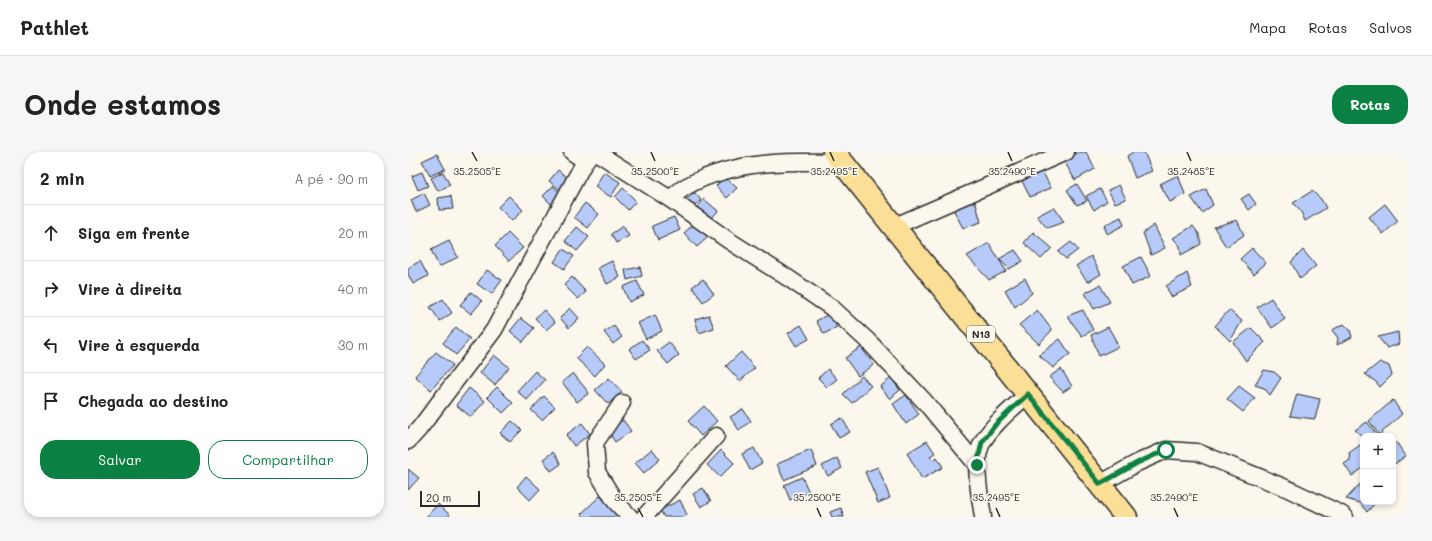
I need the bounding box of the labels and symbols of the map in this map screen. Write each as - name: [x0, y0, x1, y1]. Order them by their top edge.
- text: 35.2505°E: [453, 164, 501, 178]
- text: 35.2500°E: [631, 164, 679, 178]
- text: 35.2495°E: [810, 164, 858, 178]
- text: 35.2490°E: [988, 164, 1036, 178]
- text: 35.2485°E: [1167, 164, 1215, 178]
- road number: N13: [967, 326, 995, 342]
- route start: [1157, 441, 1175, 459]
- route end: [968, 456, 986, 474]
- scale bar: [420, 489, 480, 508]
- text: 35.2505°E: [614, 490, 662, 504]
- text: 35.2500°E: [793, 490, 841, 504]
- text: 35.2495°E: [972, 490, 1020, 504]
- text: 35.2490°E: [1150, 490, 1198, 504]

